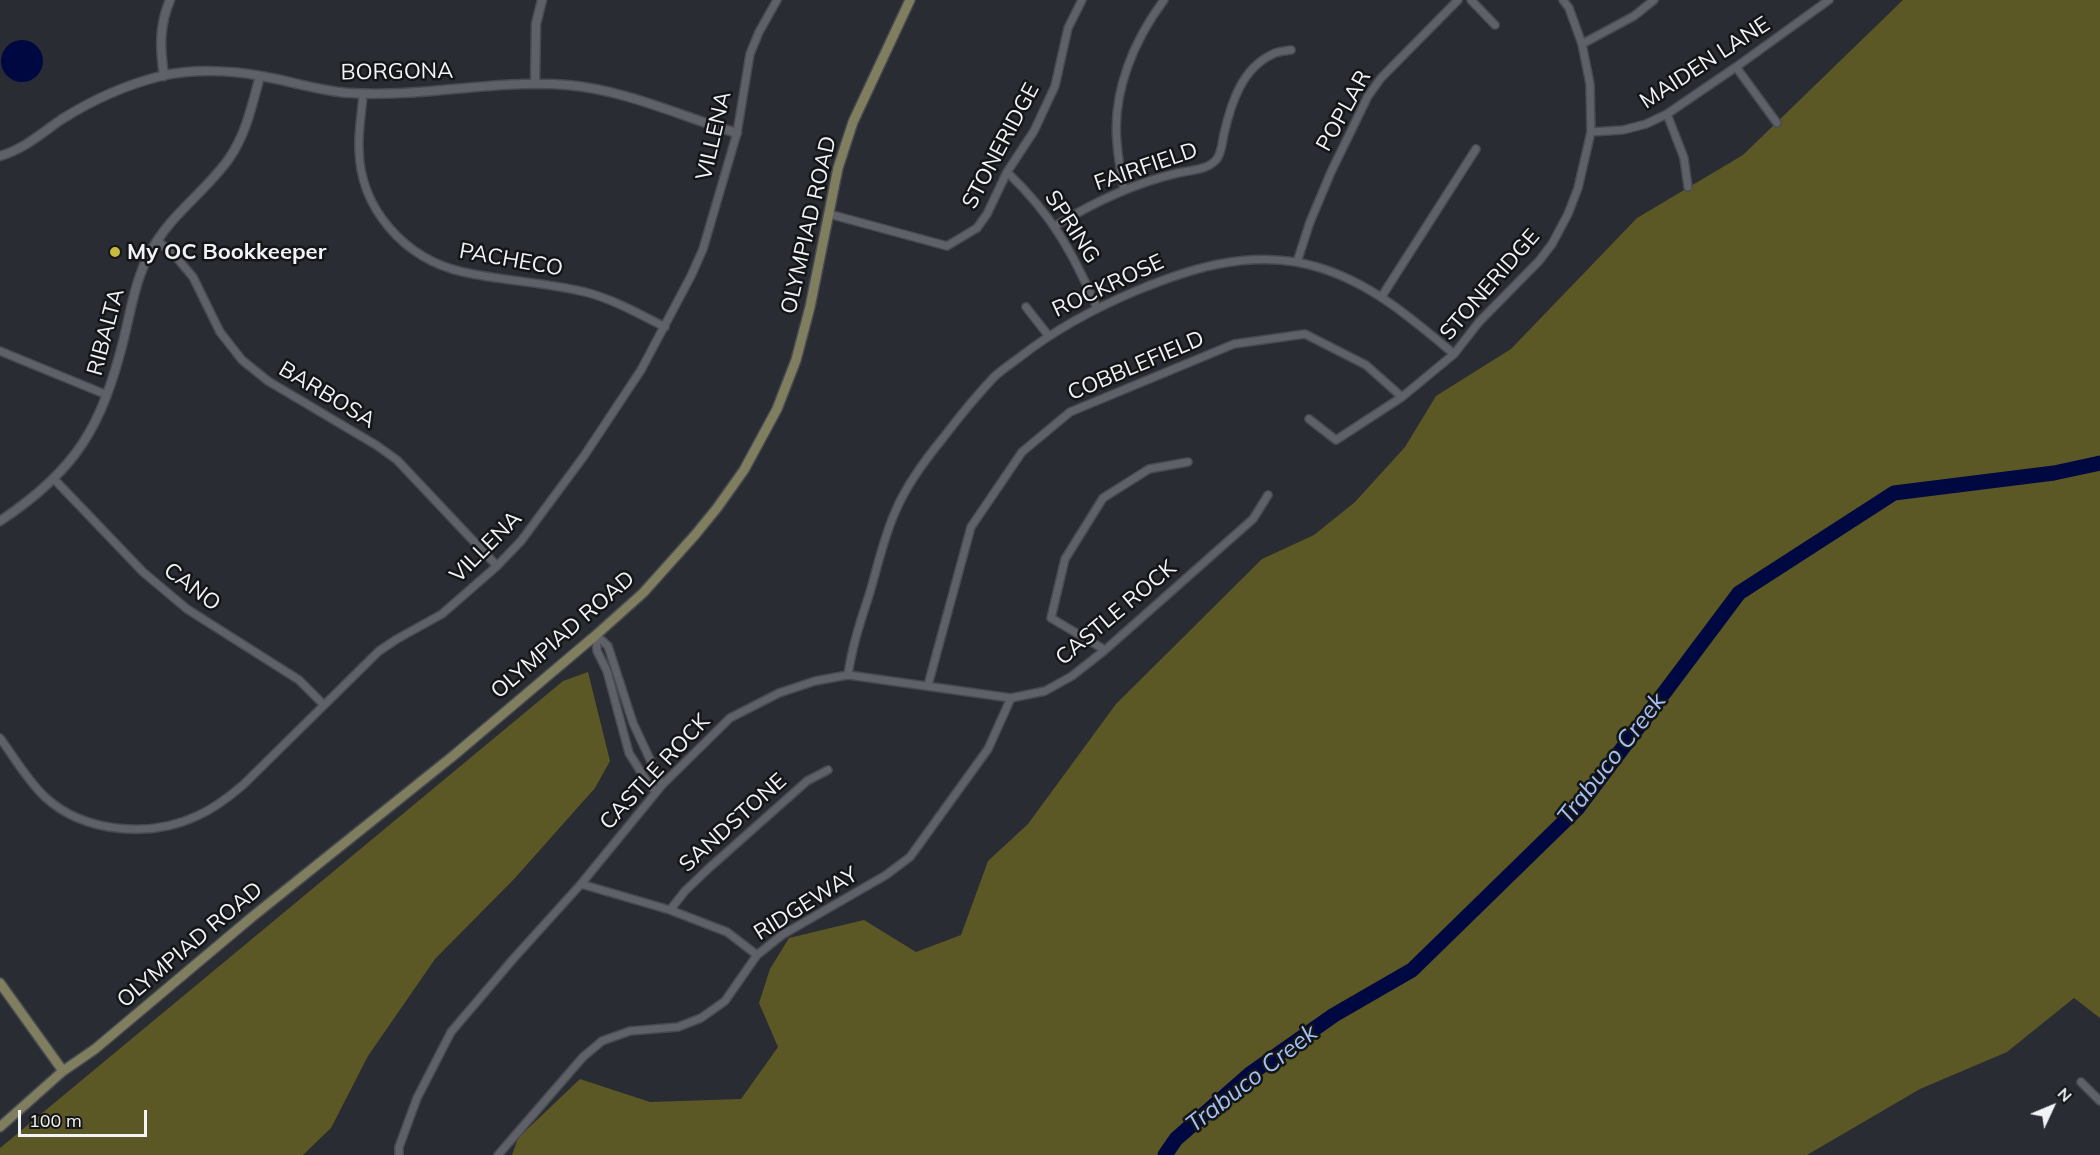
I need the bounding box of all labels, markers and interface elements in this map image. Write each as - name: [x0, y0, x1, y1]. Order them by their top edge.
- street label: MAIDEN LANE: [1635, 11, 1775, 115]
- street label: BORGONA: [340, 58, 454, 86]
- street label: POPLAR: [1311, 66, 1377, 156]
- street label: STONERIDGE: [957, 79, 1045, 213]
- street label: VILLENA: [691, 89, 737, 183]
- street label: OLYMPIAD ROAD: [776, 133, 842, 317]
- street label: FAIRFIELD: [1091, 137, 1201, 197]
- street label: SPRING: [1039, 186, 1105, 268]
- street label: STONERIDGE: [1435, 224, 1545, 346]
- street label: PACHECO: [457, 238, 565, 282]
- place label: My OC Bookkeeper: [127, 239, 326, 265]
- marker: My OC Bookkeeper: [108, 245, 122, 259]
- street label: ROCKROSE: [1048, 249, 1168, 323]
- street label: RIBALTA: [82, 286, 130, 378]
- street label: COBBLEFIELD: [1064, 325, 1208, 407]
- street label: BARBOSA: [274, 356, 380, 434]
- street label: VILLENA: [445, 506, 527, 588]
- street label: CASTLE ROCK: [1050, 555, 1182, 671]
- street label: CANO: [158, 557, 226, 617]
- street label: OLYMPIAD ROAD: [486, 565, 640, 705]
- water label: Trabuco Creek: [1552, 688, 1672, 830]
- street label: CASTLE ROCK: [594, 708, 716, 836]
- street label: SANDSTONE: [674, 768, 792, 878]
- street label: RIDGEWAY: [749, 862, 863, 946]
- street label: OLYMPIAD ROAD: [112, 876, 268, 1014]
- water label: Trabuco Creek: [1181, 1019, 1323, 1139]
- north arrow: [2022, 1077, 2082, 1137]
- text: N: [2054, 1083, 2076, 1106]
- scale bar: [21, 1098, 150, 1136]
- text: 100 m: [29, 1109, 82, 1132]

